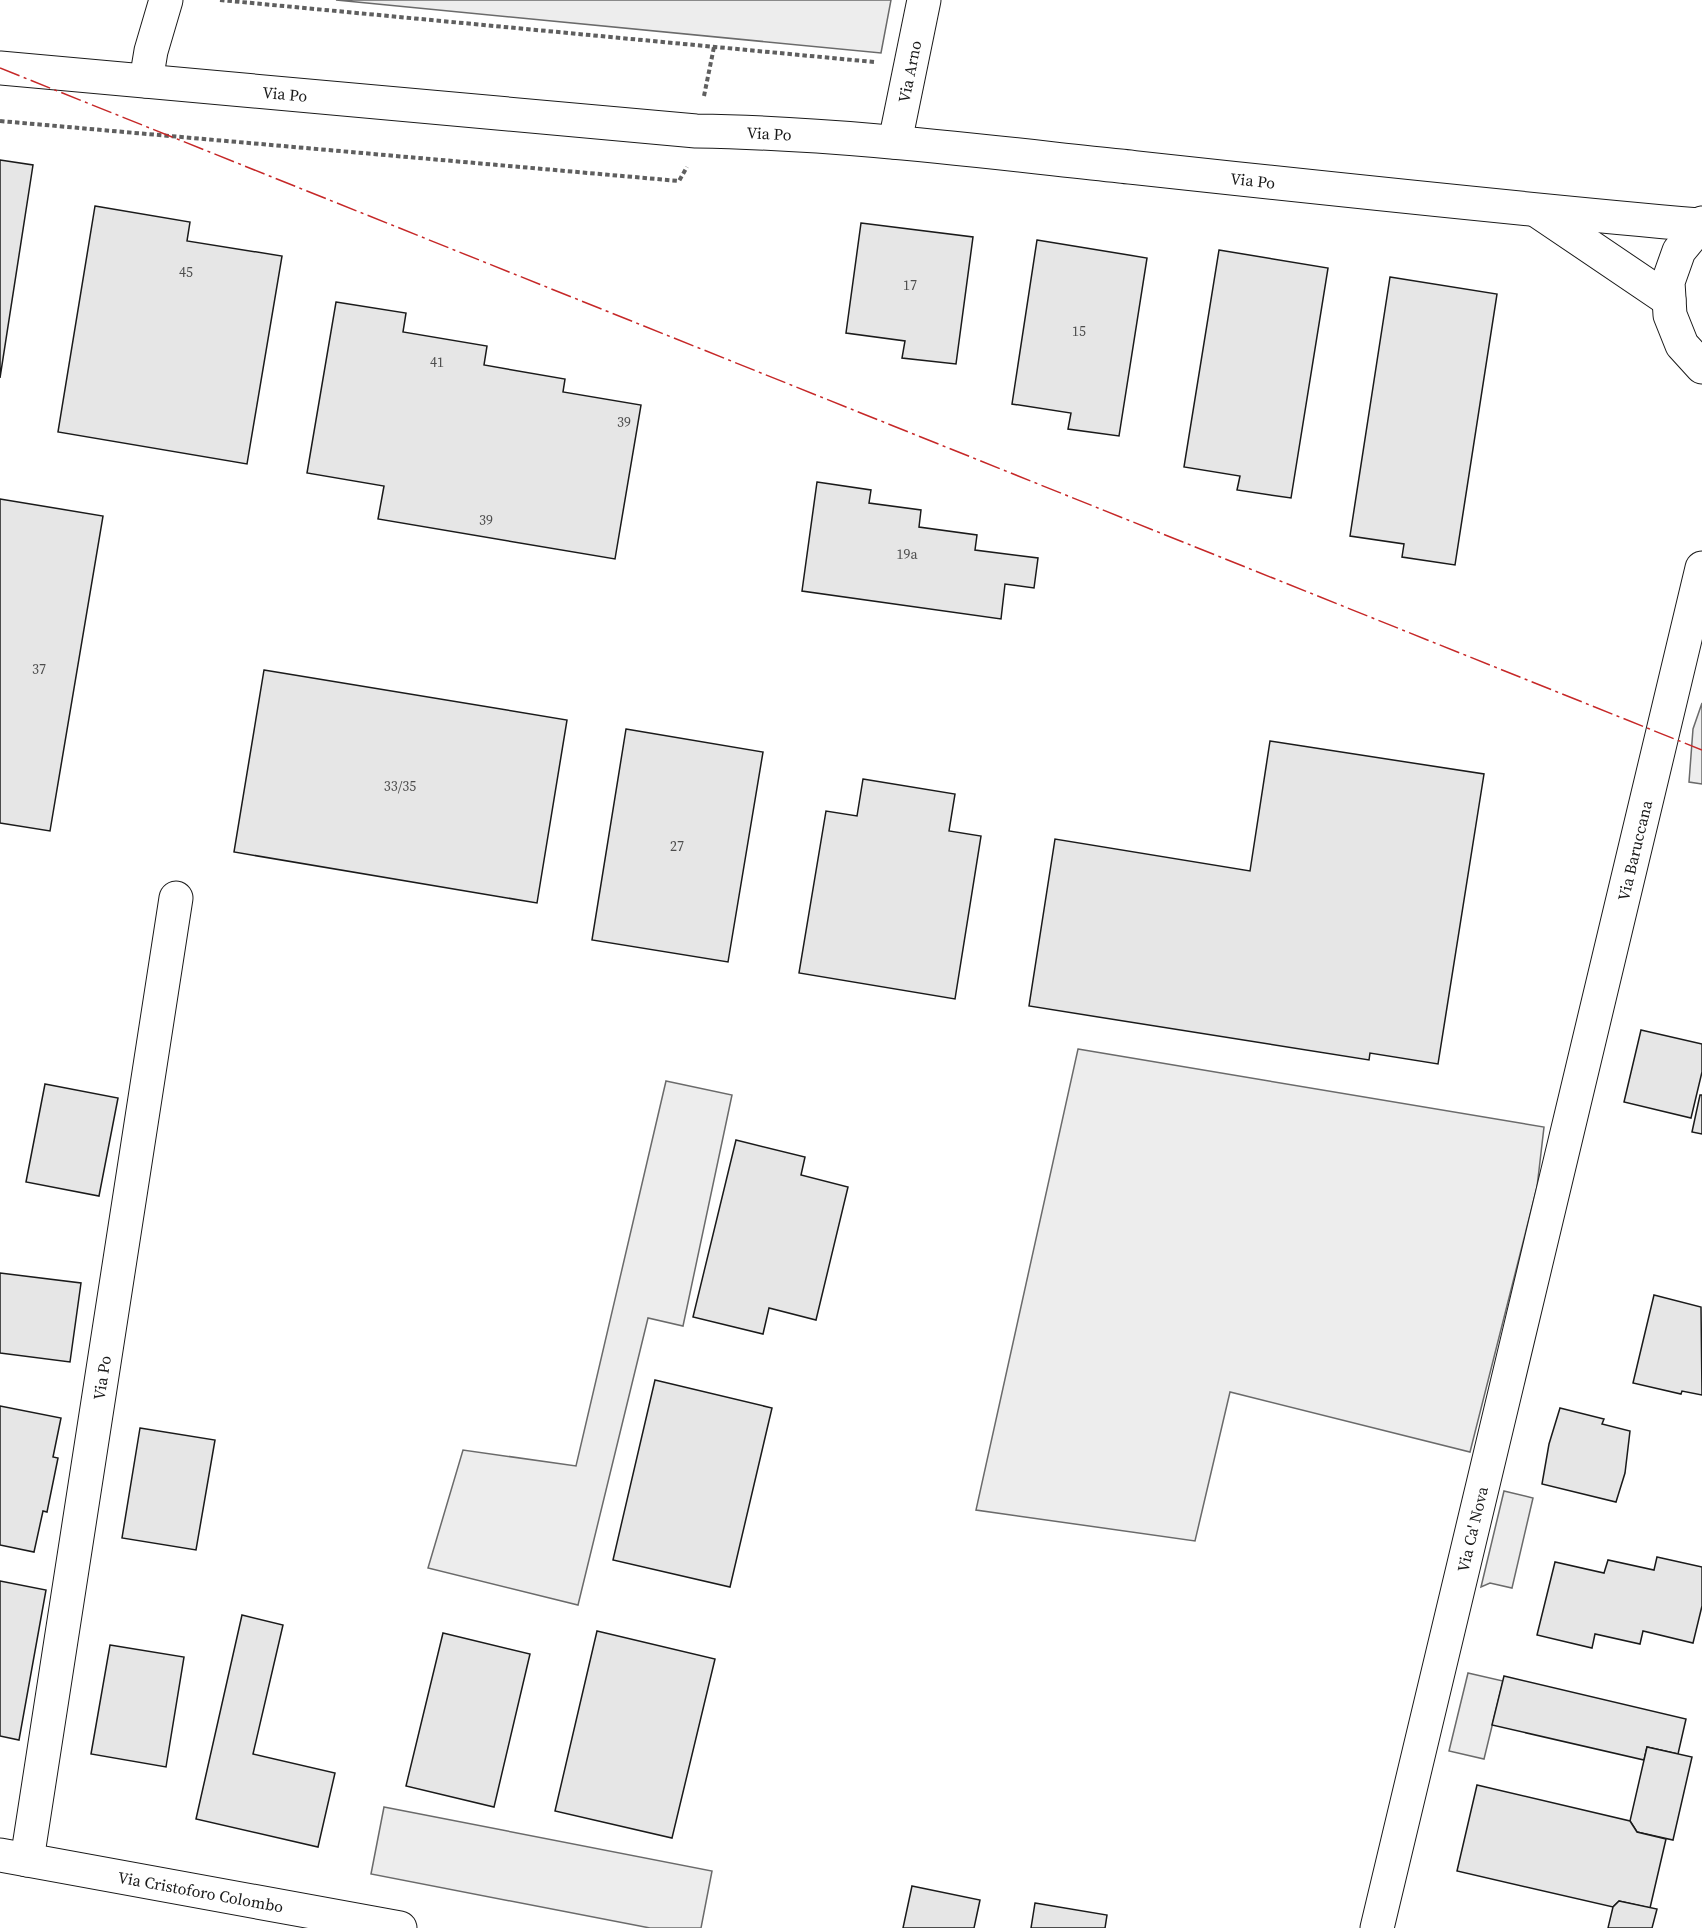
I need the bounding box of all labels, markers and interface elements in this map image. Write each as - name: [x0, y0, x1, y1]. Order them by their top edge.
- street label: Via Arno: [892, 38, 927, 104]
- street label: Via Po: [261, 81, 308, 107]
- street label: Via Po: [746, 121, 792, 146]
- street label: Via Po: [1229, 167, 1277, 194]
- house number: 45: [179, 262, 193, 282]
- house number: 17: [903, 275, 917, 295]
- house number: 15: [1072, 321, 1086, 341]
- house number: 41: [430, 352, 444, 372]
- house number: 39: [617, 412, 631, 432]
- house number: 39: [479, 510, 493, 530]
- house number: 19a: [896, 544, 918, 564]
- house number: 37: [32, 659, 46, 679]
- house number: 33/35: [384, 776, 416, 796]
- street label: Via Baruccana: [1612, 797, 1657, 903]
- house number: 27: [670, 836, 684, 856]
- street label: Via Po: [87, 1354, 116, 1402]
- street label: Via Ca' Nova: [1451, 1483, 1493, 1574]
- street label: Via Cristoforo Colombo: [116, 1866, 285, 1918]

